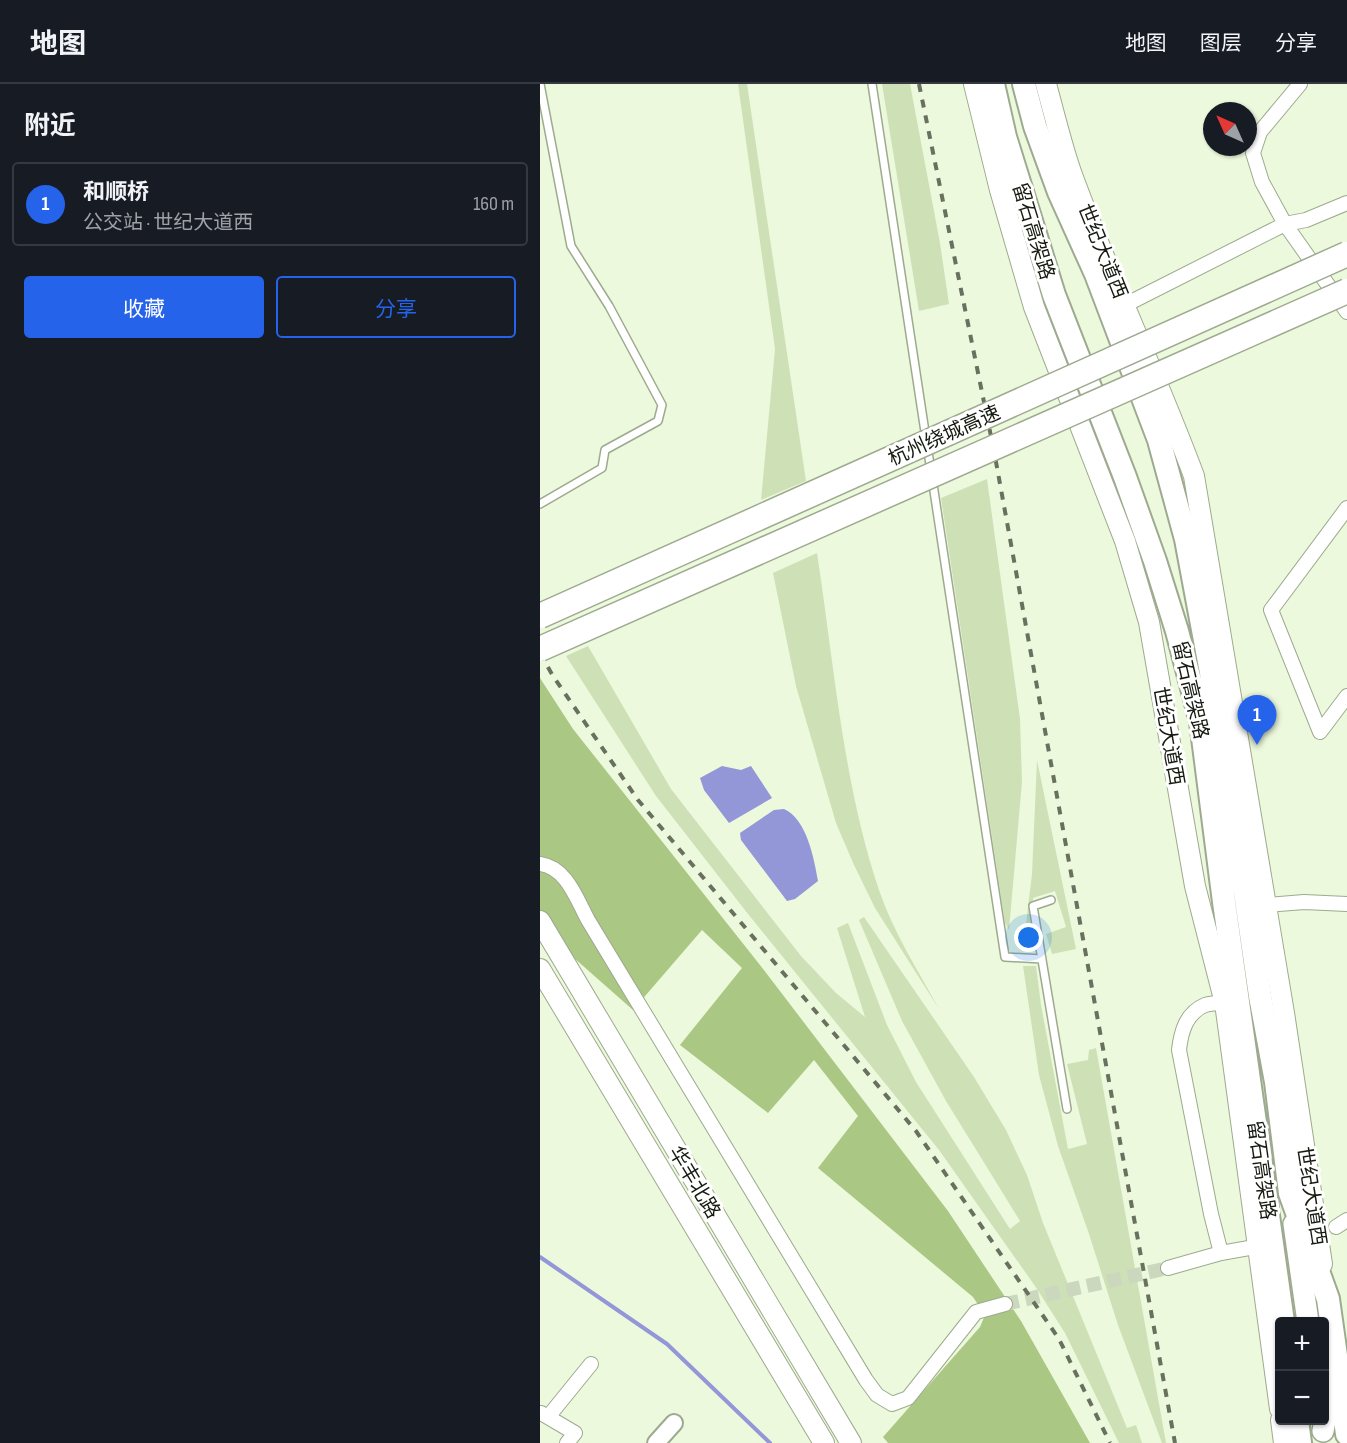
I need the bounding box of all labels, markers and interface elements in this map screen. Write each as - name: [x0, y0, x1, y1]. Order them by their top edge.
- text: 地图: [30, 28, 86, 61]
- text: 地图: [1125, 31, 1167, 56]
- text: 图层: [1200, 31, 1242, 56]
- text: 分享: [1275, 31, 1317, 56]
- north arrow: [1203, 102, 1257, 156]
- text: 附近: [24, 111, 76, 142]
- text: 和顺桥: [83, 179, 149, 206]
- street label: 留石高架路: [1007, 180, 1059, 283]
- text: 1: [42, 192, 49, 216]
- text: 160 m: [473, 192, 514, 216]
- street label: 世纪大道西: [1072, 201, 1132, 302]
- text: 公交站 · 世纪大道西: [83, 211, 253, 235]
- button: 收藏: [24, 276, 264, 338]
- button: 分享: [276, 276, 516, 338]
- street label: 杭州绕城高速: [885, 401, 1004, 471]
- street label: 留石高架路: [1167, 639, 1213, 742]
- street label: 世纪大道西: [1148, 685, 1189, 787]
- pin: 1: [1238, 696, 1276, 745]
- your location: [1014, 923, 1043, 952]
- street label: 留石高架路: [1242, 1119, 1280, 1221]
- street label: 华丰北路: [663, 1142, 725, 1223]
- street label: 世纪大道西: [1291, 1145, 1331, 1247]
- map controls: [1275, 1317, 1329, 1425]
- button: +: [1275, 1317, 1329, 1371]
- button: −: [1275, 1371, 1329, 1425]

